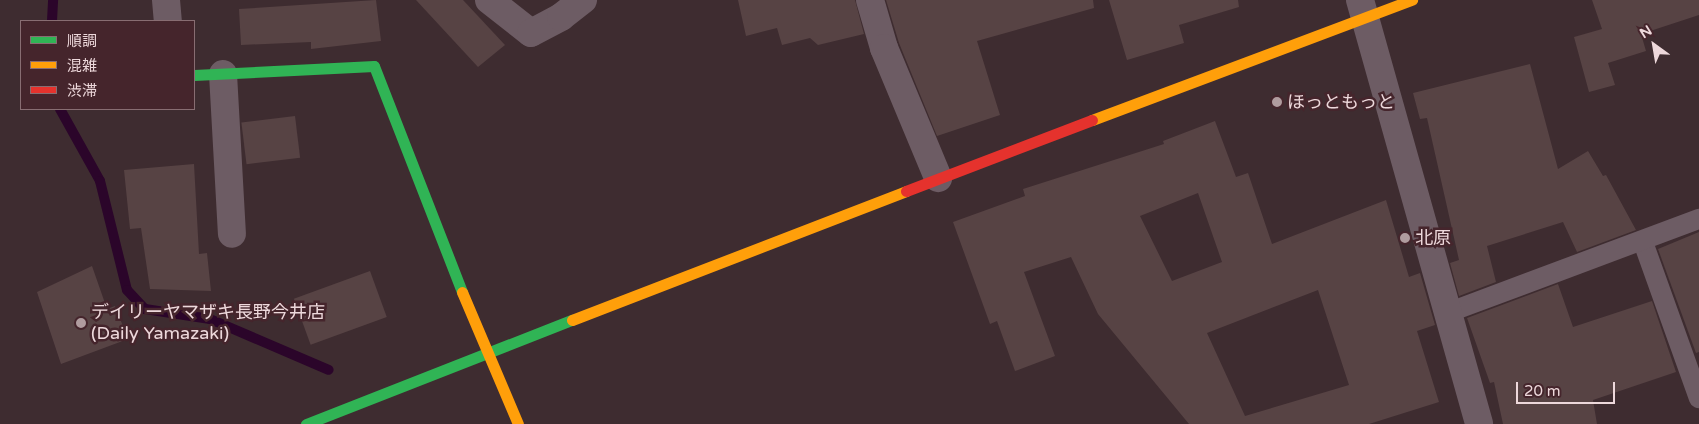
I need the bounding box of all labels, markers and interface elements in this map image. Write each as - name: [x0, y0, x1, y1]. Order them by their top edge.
- legend: [20, 20, 195, 110]
- north arrow: [1629, 20, 1679, 70]
- text: N: [1637, 22, 1655, 42]
- text: 順調: [67, 32, 97, 50]
- text: 混雑: [67, 57, 97, 75]
- text: 渋滞: [67, 82, 97, 100]
- place label: ほっともっと: [1287, 91, 1395, 113]
- marker: ほっともっと: [1271, 96, 1283, 108]
- place label: 北原: [1415, 227, 1451, 249]
- marker: 北原: [1399, 232, 1411, 244]
- place label: デイリーヤマザキ長野今井店 (Daily Yamazaki): [91, 302, 325, 344]
- marker: デイリーヤマザキ長野今井店 (Daily Yamazaki): [75, 317, 87, 329]
- scale bar: [1519, 372, 1618, 404]
- text: 20 m: [1524, 382, 1561, 400]

